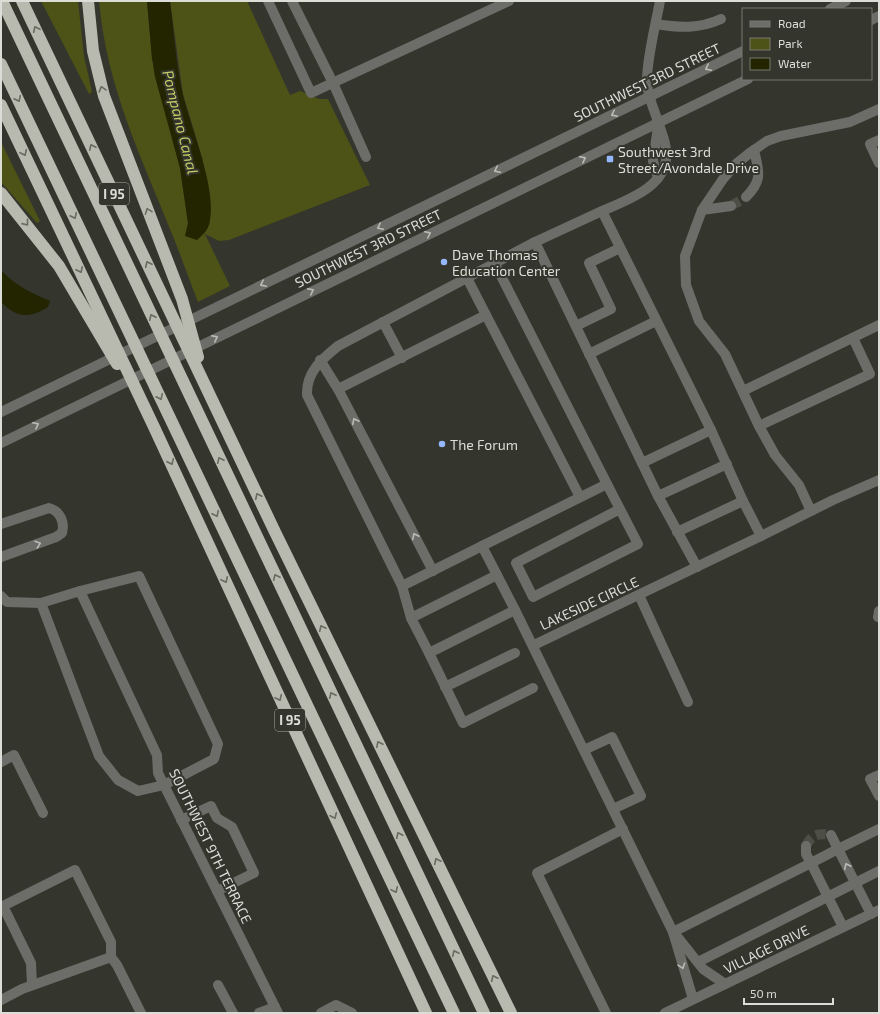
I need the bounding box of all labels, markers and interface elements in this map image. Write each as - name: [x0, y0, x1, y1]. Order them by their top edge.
- legend: [742, 8, 872, 80]
- text: Road: [778, 16, 806, 30]
- one-way arrow: [33, 26, 41, 33]
- text: Park: [778, 36, 803, 50]
- street label: SOUTHWEST 3RD STREET: [571, 39, 723, 125]
- text: Water: [778, 56, 812, 70]
- one-way arrow: [705, 63, 712, 71]
- water label: Pompano Canal: [159, 68, 203, 176]
- one-way arrow: [98, 86, 107, 93]
- one-way arrow: [13, 95, 21, 102]
- one-way arrow: [611, 109, 618, 117]
- one-way arrow: [89, 143, 97, 151]
- place label: Southwest 3rd Street/Avondale Drive: [618, 143, 759, 176]
- one-way arrow: [19, 148, 27, 156]
- marker: Southwest 3rd Street/Avondale Drive: [605, 154, 615, 164]
- one-way arrow: [578, 156, 586, 164]
- one-way arrow: [494, 165, 501, 173]
- road number: I 95: [99, 183, 129, 205]
- street label: SOUTHWEST 3RD STREET: [292, 205, 444, 291]
- one-way arrow: [145, 207, 153, 214]
- one-way arrow: [69, 212, 77, 220]
- one-way arrow: [22, 218, 29, 225]
- one-way arrow: [377, 222, 384, 230]
- one-way arrow: [424, 232, 431, 239]
- place label: Dave Thomas Education Center: [452, 246, 561, 279]
- marker: Dave Thomas Education Center: [439, 257, 449, 267]
- one-way arrow: [145, 261, 153, 268]
- one-way arrow: [75, 266, 83, 273]
- one-way arrow: [260, 279, 268, 287]
- one-way arrow: [307, 288, 314, 296]
- one-way arrow: [149, 314, 157, 321]
- one-way arrow: [210, 335, 218, 343]
- one-way arrow: [155, 392, 163, 400]
- one-way arrow: [352, 418, 359, 425]
- one-way arrow: [31, 422, 39, 430]
- place label: The Forum: [450, 436, 518, 453]
- marker: The Forum: [437, 439, 447, 449]
- one-way arrow: [217, 456, 225, 464]
- one-way arrow: [166, 458, 174, 465]
- one-way arrow: [255, 493, 263, 501]
- one-way arrow: [211, 510, 219, 517]
- one-way arrow: [412, 533, 420, 540]
- one-way arrow: [34, 540, 41, 548]
- street label: LAKESIDE CIRCLE: [537, 573, 641, 633]
- one-way arrow: [273, 574, 281, 581]
- one-way arrow: [220, 576, 228, 584]
- one-way arrow: [319, 624, 327, 632]
- one-way arrow: [329, 691, 337, 699]
- one-way arrow: [274, 694, 282, 702]
- road number: I 95: [275, 709, 305, 731]
- one-way arrow: [377, 741, 384, 749]
- street label: SOUTHWEST 9TH TERRACE: [166, 766, 256, 926]
- one-way arrow: [329, 812, 337, 820]
- one-way arrow: [396, 832, 404, 840]
- one-way arrow: [434, 858, 442, 865]
- one-way arrow: [844, 863, 852, 871]
- one-way arrow: [390, 886, 398, 893]
- street label: VILLAGE DRIVE: [720, 921, 812, 977]
- one-way arrow: [452, 949, 460, 957]
- one-way arrow: [678, 962, 686, 969]
- one-way arrow: [491, 975, 499, 982]
- scale bar: [744, 980, 833, 1006]
- text: 50 m: [750, 986, 777, 1000]

